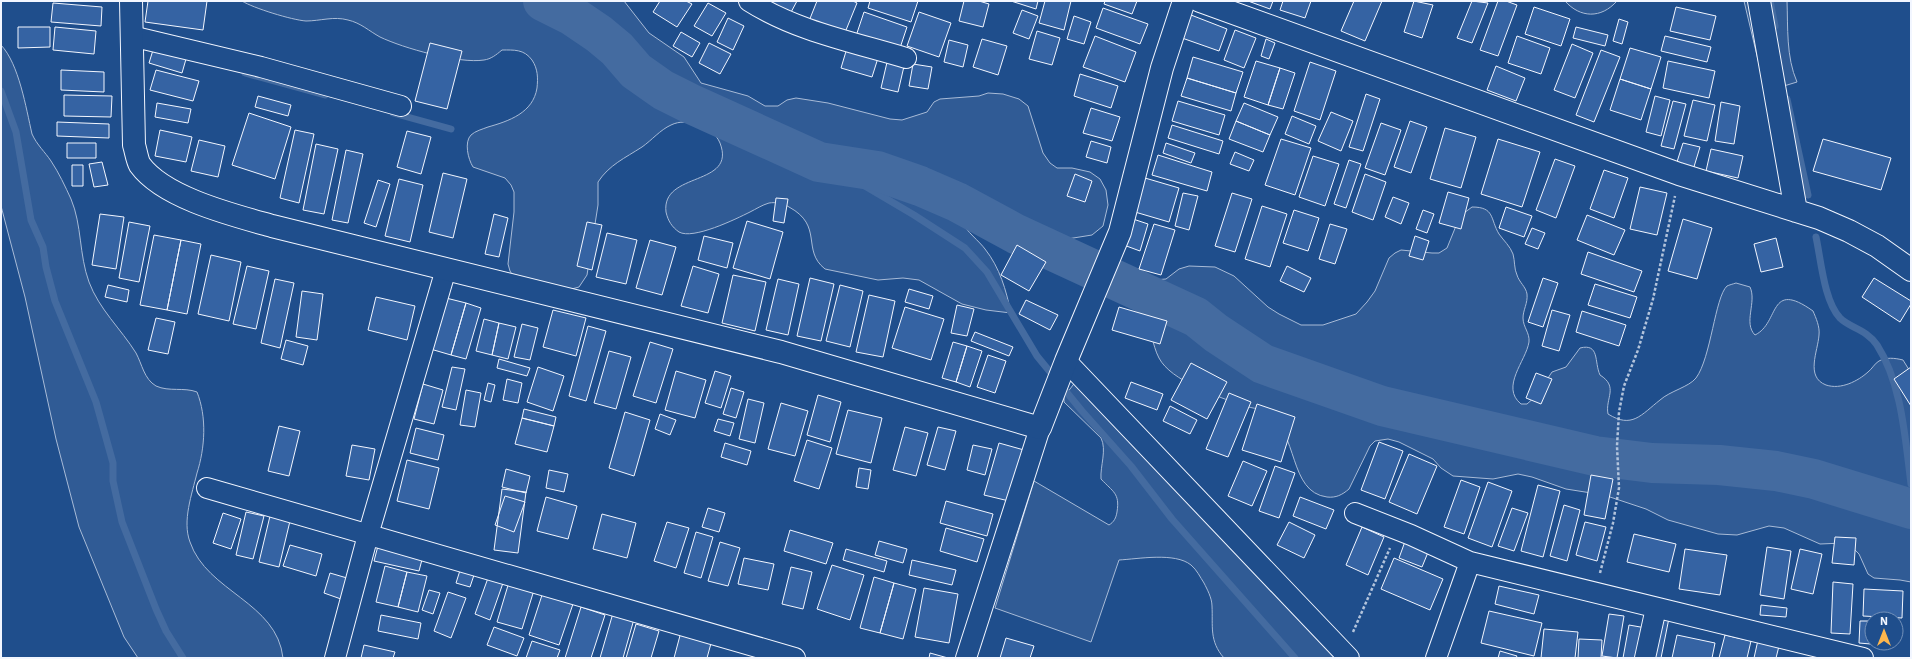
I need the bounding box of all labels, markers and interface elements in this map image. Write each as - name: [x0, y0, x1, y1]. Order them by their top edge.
- north arrow: [1864, 611, 1904, 651]
- text: N: [1880, 614, 1888, 628]

